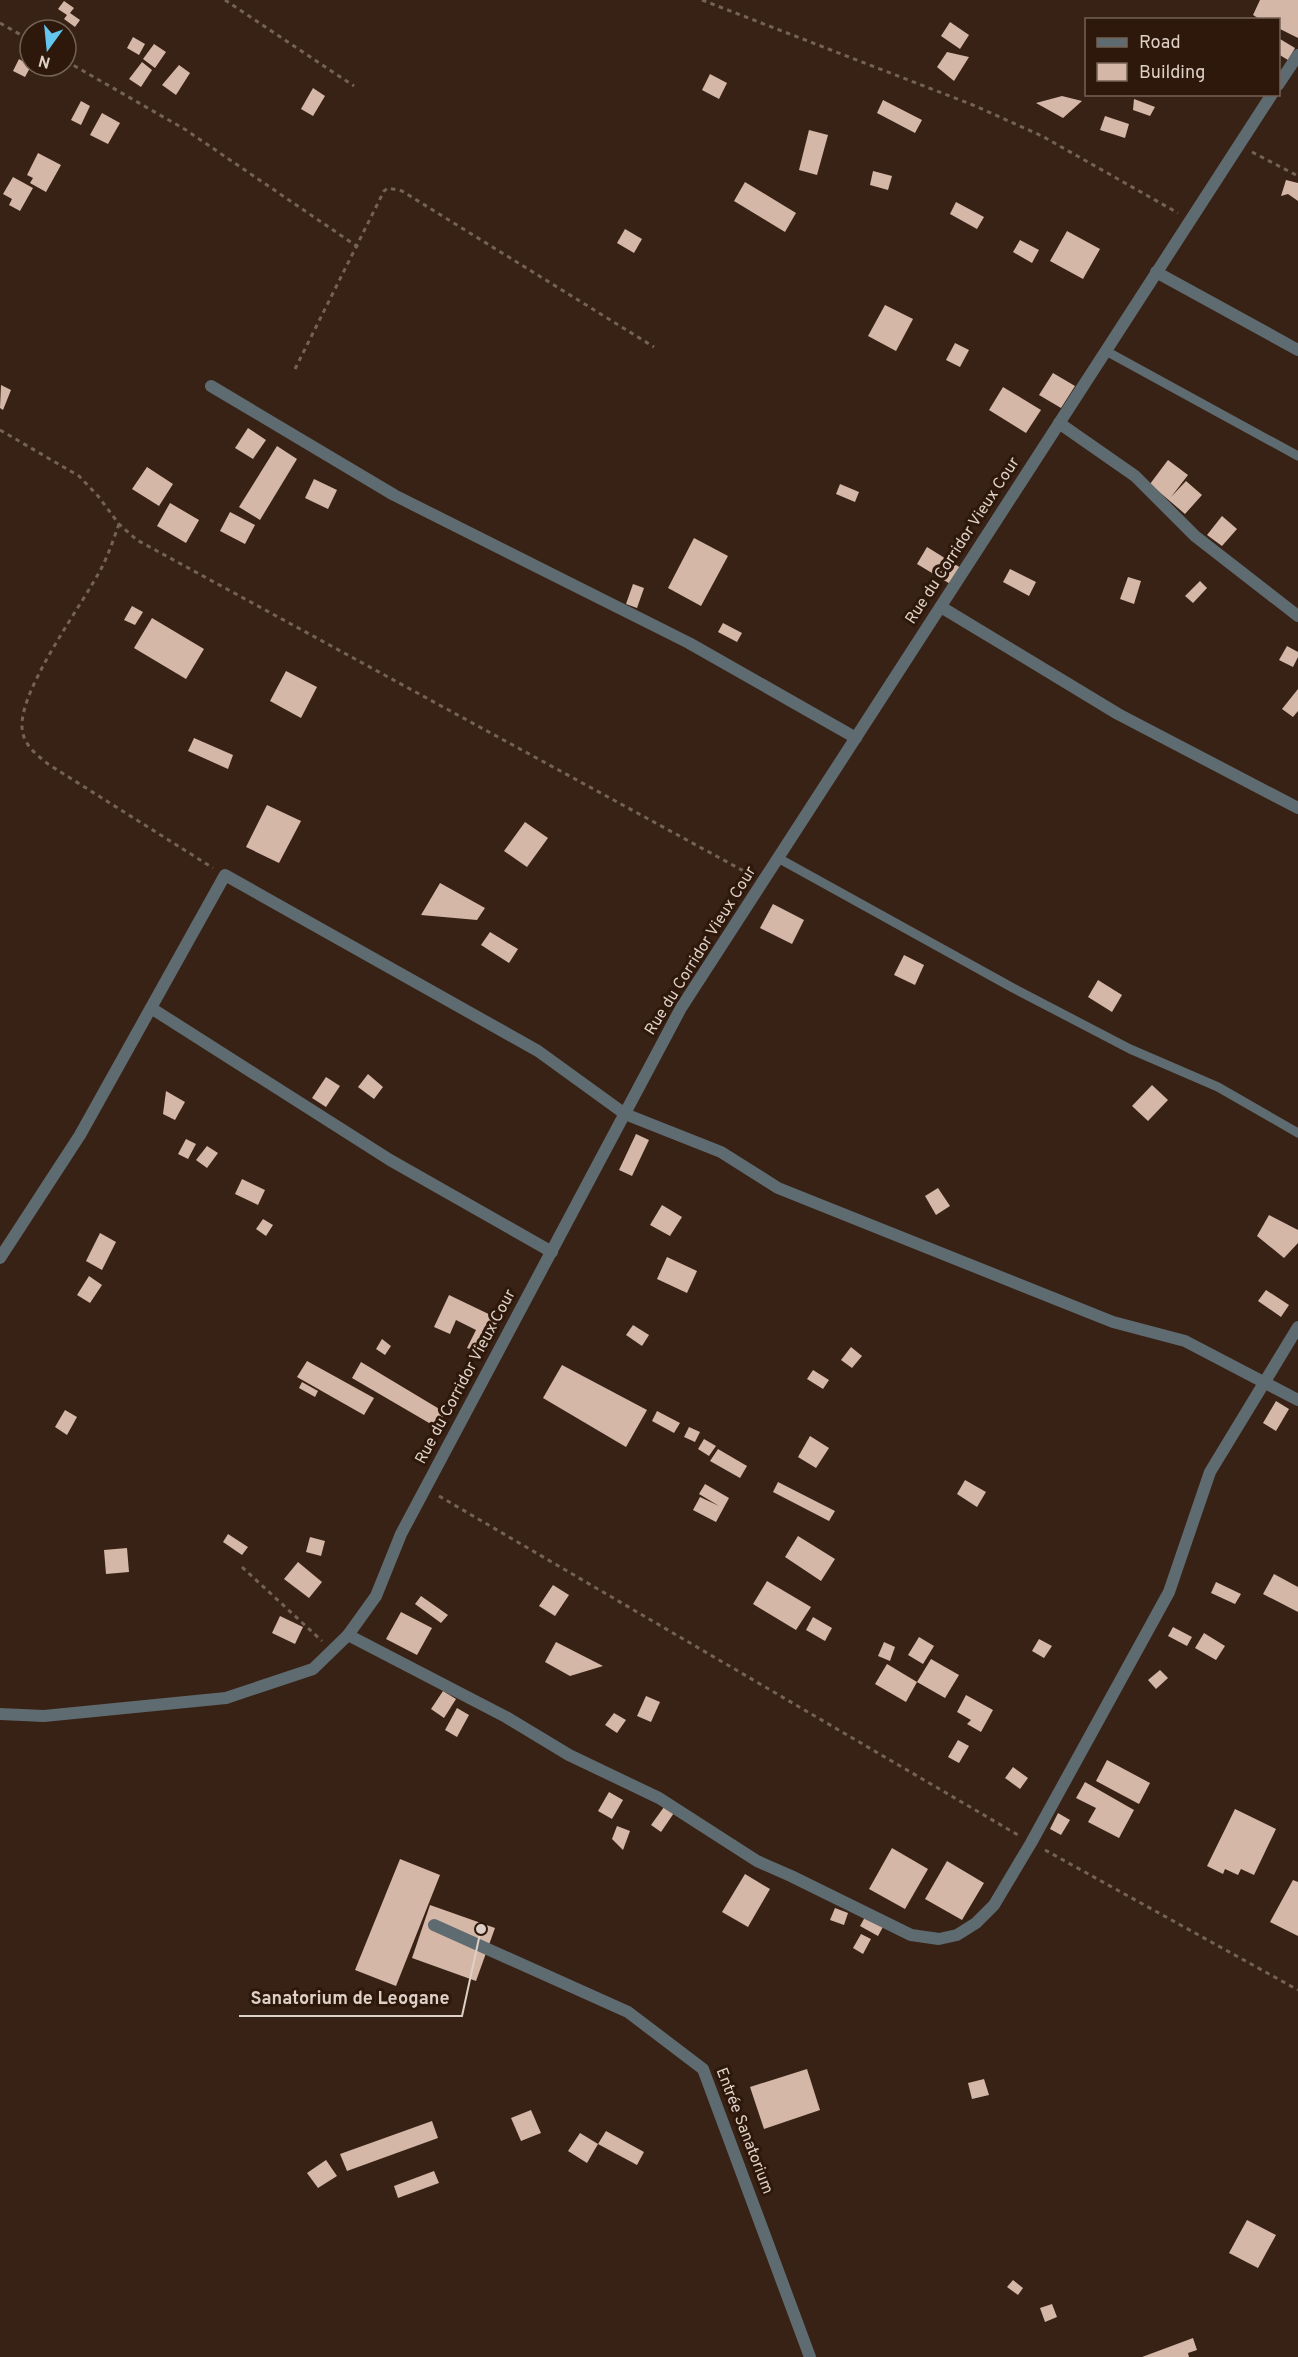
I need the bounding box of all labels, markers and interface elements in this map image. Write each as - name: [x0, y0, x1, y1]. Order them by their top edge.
- north arrow: [18, 18, 78, 78]
- legend: [1085, 18, 1280, 96]
- text: Road: [1139, 32, 1181, 55]
- text: N: [36, 49, 53, 72]
- text: Building: [1139, 62, 1205, 85]
- street label: Rue du Corridor Vieux Cour: [901, 454, 1025, 628]
- street label: Rue du Corridor Vieux Cour: [641, 863, 761, 1039]
- street label: Rue du Corridor Vieux Cour: [411, 1286, 521, 1468]
- callout: Sanatorium de Leogane: [239, 1980, 462, 2016]
- text: Sanatorium de Leogane: [250, 1988, 450, 2011]
- street label: Entrée Sanatorium: [711, 2065, 777, 2197]

